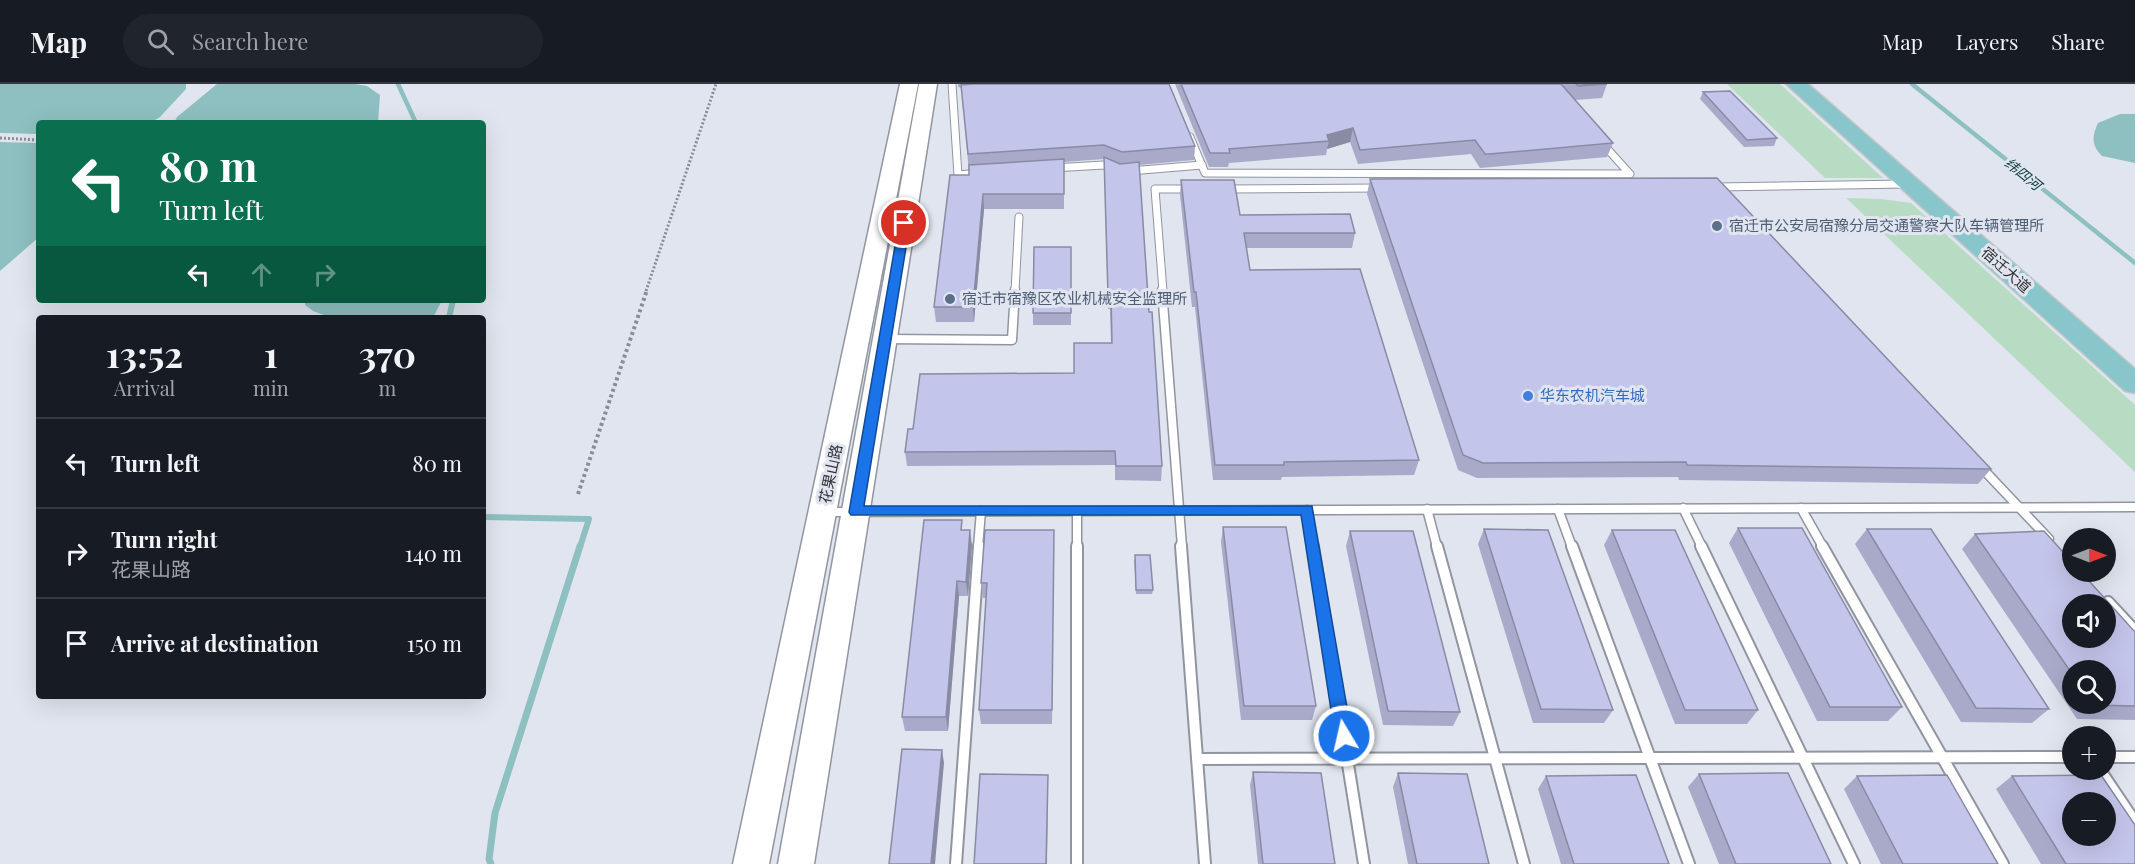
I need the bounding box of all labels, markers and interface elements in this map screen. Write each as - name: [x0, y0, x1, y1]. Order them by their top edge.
- search box: [123, 14, 543, 68]
- text: Map: [30, 23, 87, 60]
- icon: search: [144, 25, 177, 58]
- text: Search here: [192, 26, 308, 56]
- text: Map: [1882, 27, 1923, 55]
- text: Layers: [1956, 27, 2018, 55]
- text: Share: [2051, 27, 2105, 55]
- text: 80 m: [159, 137, 257, 193]
- icon: left: [60, 144, 138, 222]
- water label: 纬四河: [2001, 153, 2048, 196]
- text: Turn left: [159, 191, 263, 227]
- pin: [878, 197, 929, 248]
- icon: arrive: [887, 206, 920, 239]
- place label: 宿迁市公安局宿豫分局交通警察大队车辆管理所: [1729, 215, 2044, 235]
- marker: 宿迁市公安局宿豫分局交通警察大队车辆管理所: [1710, 219, 1724, 233]
- street label: 宿迁大道: [1978, 242, 2036, 297]
- icon: left: [182, 258, 215, 291]
- icon: ahead: [245, 258, 278, 291]
- icon: right: [308, 258, 341, 291]
- place label: 宿迁市宿豫区农业机械安全监理所: [962, 288, 1187, 308]
- marker: 宿迁市宿豫区农业机械安全监理所: [943, 292, 957, 306]
- text: 13:52: [106, 329, 183, 377]
- text: 1: [264, 329, 278, 377]
- text: 370: [359, 329, 416, 377]
- text: Arrival: [114, 374, 175, 401]
- text: min: [253, 374, 289, 401]
- text: m: [378, 374, 396, 401]
- place label: 华东农机汽车城: [1540, 385, 1645, 405]
- marker: 华东农机汽车城: [1521, 389, 1535, 403]
- street label: 花果山路: [814, 442, 846, 505]
- icon: left: [60, 447, 93, 480]
- text: Turn left: [111, 448, 200, 478]
- text: 80 m: [412, 448, 462, 478]
- text: Turn right: [111, 524, 217, 554]
- north arrow: [2062, 528, 2116, 582]
- map controls: [2062, 528, 2116, 846]
- icon: right: [60, 537, 93, 570]
- text: 140 m: [405, 538, 462, 568]
- text: 花果山路: [111, 555, 191, 582]
- button: sound: [2062, 594, 2116, 648]
- icon: arrive: [60, 627, 93, 660]
- text: Arrive at destination: [111, 628, 319, 658]
- text: 150 m: [407, 628, 462, 658]
- button: search: [2062, 660, 2116, 714]
- position arrow: [1312, 704, 1376, 768]
- button: +: [2062, 726, 2116, 780]
- button: −: [2062, 792, 2116, 846]

